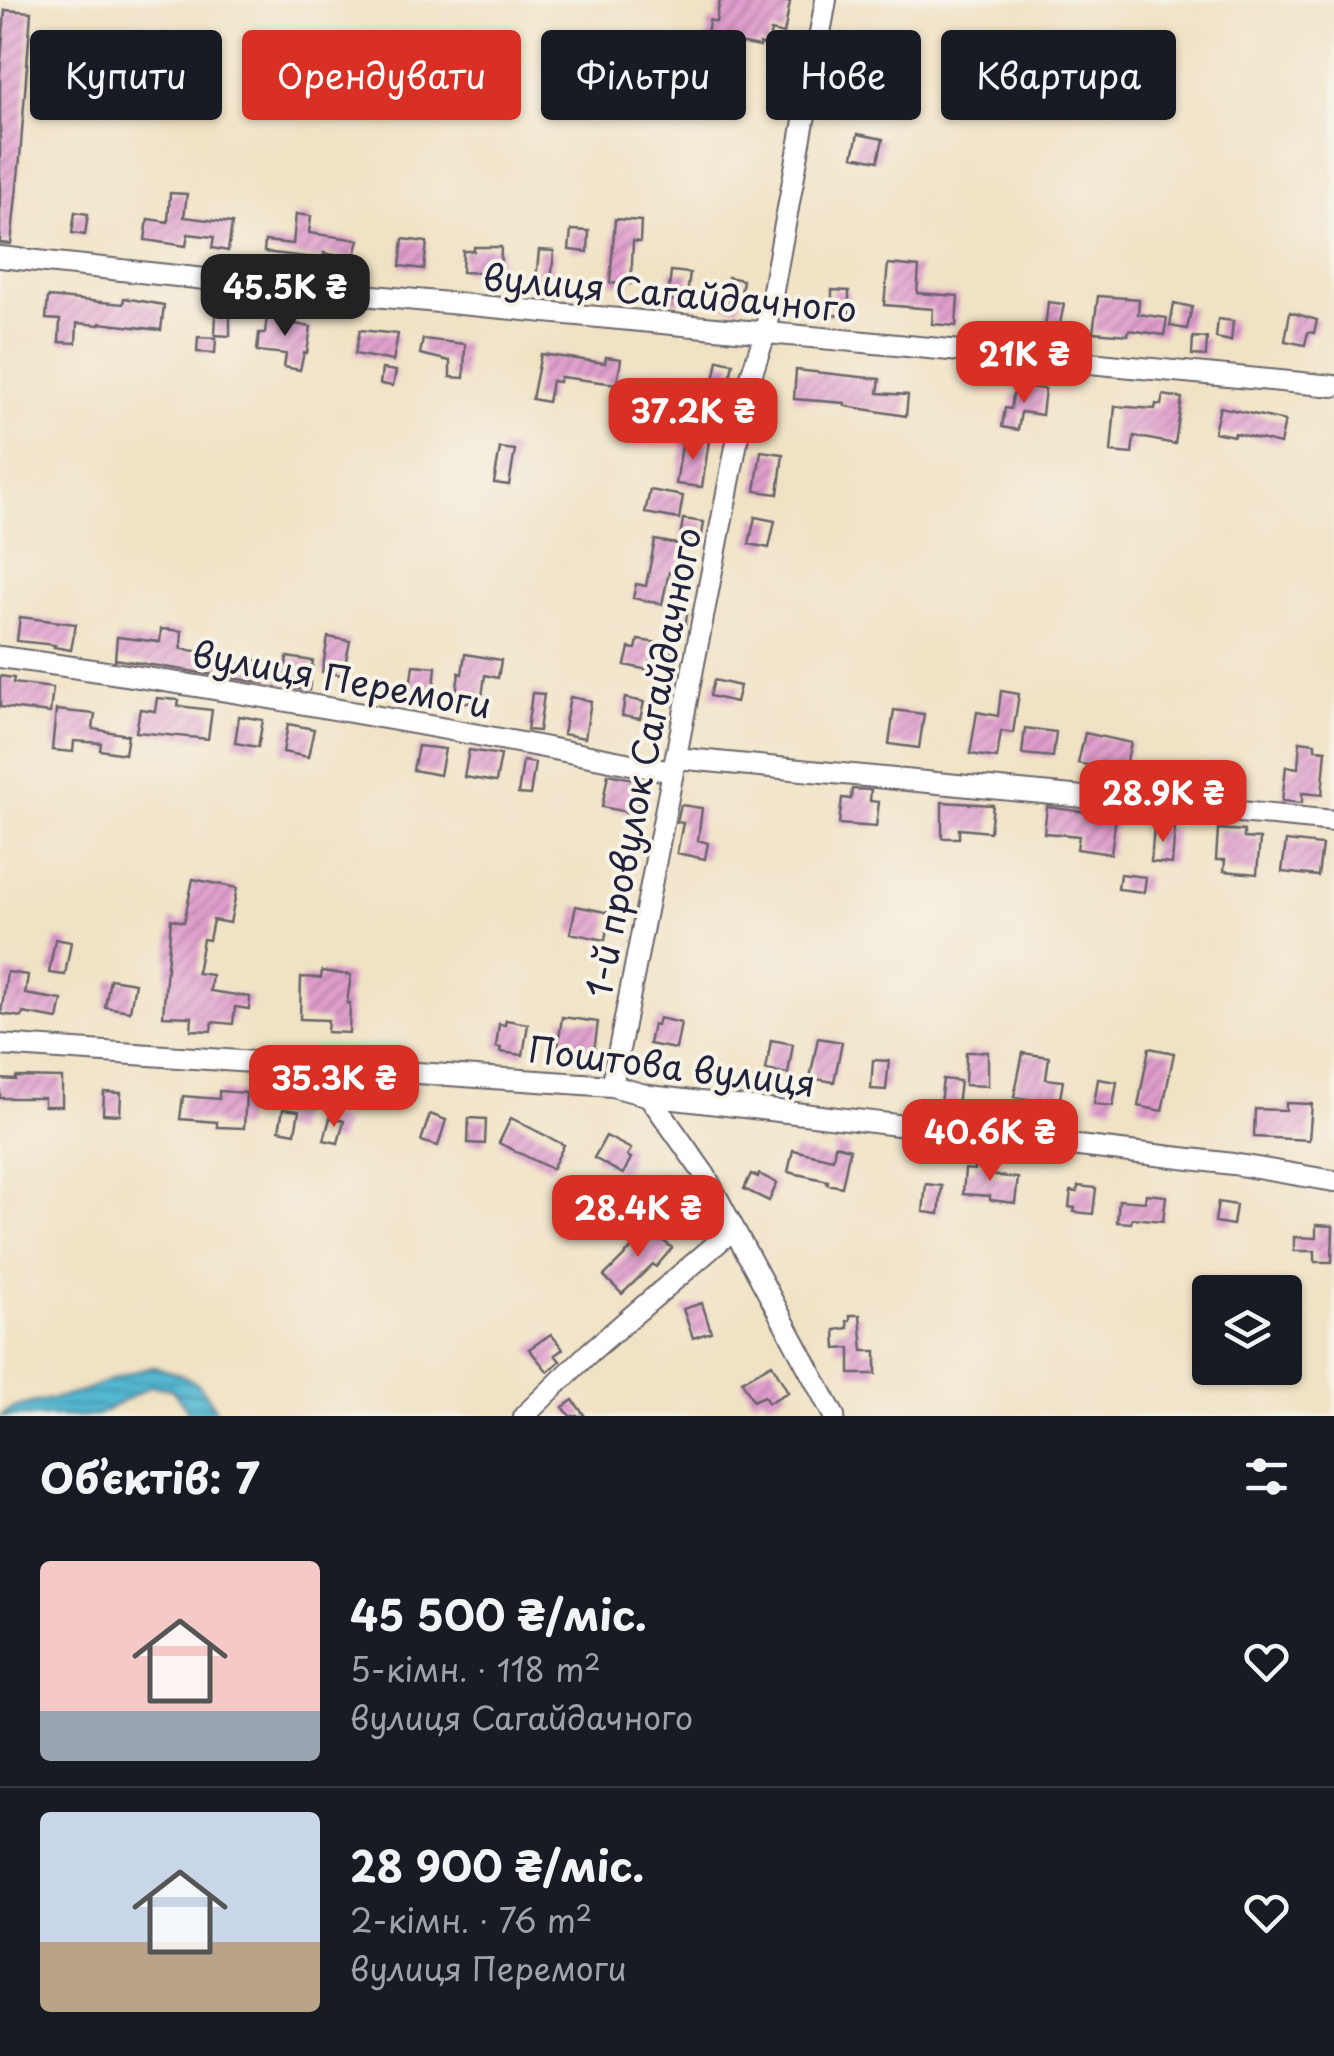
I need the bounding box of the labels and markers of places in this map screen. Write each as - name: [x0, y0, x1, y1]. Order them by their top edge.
- pin: 45.5K ₴: [193, 254, 377, 339]
- pin: 21K ₴: [954, 321, 1094, 406]
- pin: 37.2K ₴: [601, 378, 785, 463]
- pin: 28.9K ₴: [1071, 760, 1255, 845]
- pin: 35.3K ₴: [242, 1045, 426, 1130]
- pin: 40.6K ₴: [898, 1099, 1082, 1184]
- pin: 28.4K ₴: [546, 1175, 730, 1260]

